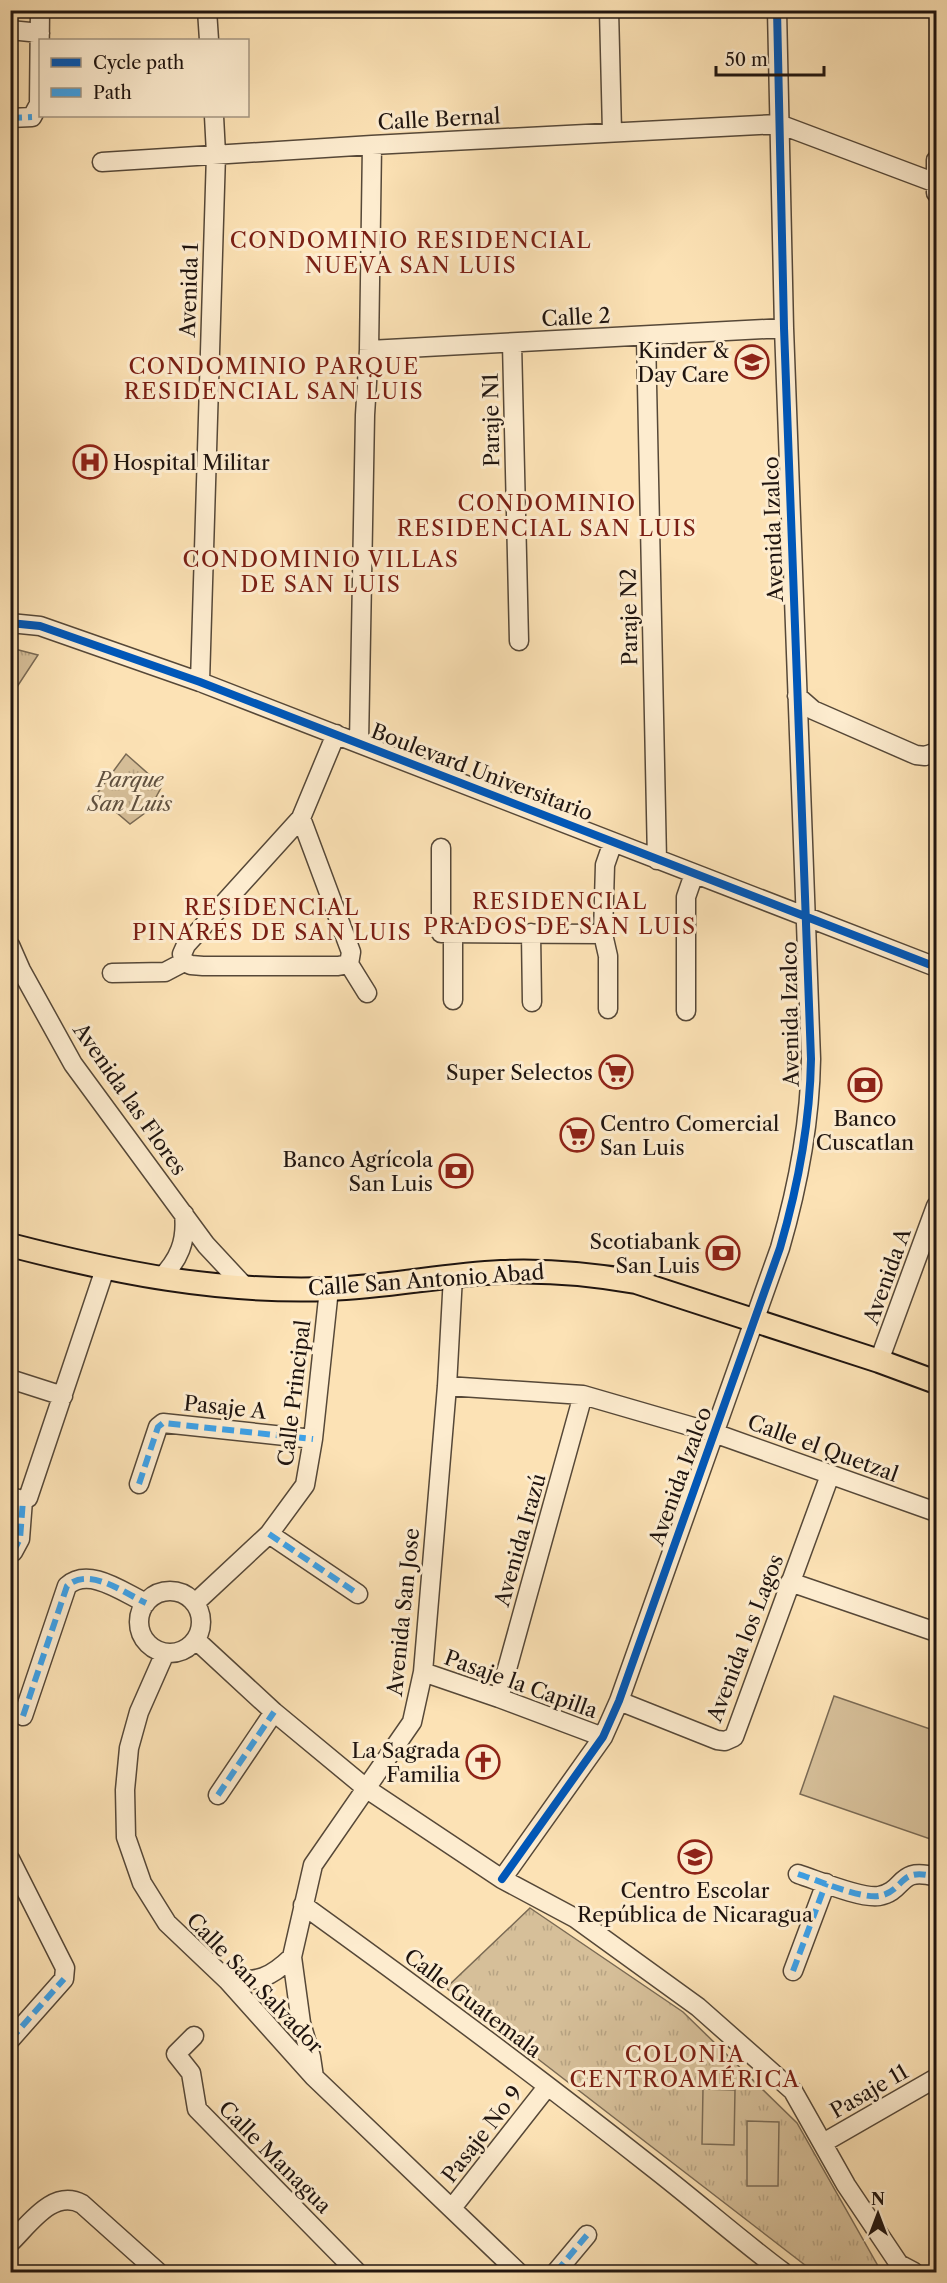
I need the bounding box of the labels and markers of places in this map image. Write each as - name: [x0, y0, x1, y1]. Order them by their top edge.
- place label: Kinder & Day Care: [637, 338, 729, 387]
- school or university icon: Kinder & Day Care: [734, 344, 770, 380]
- hospital icon: Hospital Militar: [72, 444, 108, 480]
- place label: Hospital Militar: [113, 450, 270, 475]
- supermarket icon: Super Selectos: [598, 1054, 634, 1090]
- place label: Super Selectos: [446, 1060, 593, 1085]
- bank icon: Banco Cuscatlan: [847, 1067, 883, 1103]
- place label: Banco Cuscatlan: [816, 1106, 914, 1155]
- place label: Centro Comercial San Luis: [600, 1111, 779, 1160]
- supermarket icon: Centro Comercial San Luis: [559, 1117, 595, 1153]
- place label: Banco Agrícola San Luis: [282, 1147, 434, 1196]
- bank icon: Banco Agrícola San Luis: [438, 1153, 474, 1189]
- place label: Scotiabank San Luis: [590, 1229, 701, 1278]
- bank icon: Scotiabank San Luis: [705, 1235, 741, 1271]
- place label: La Sagrada Familia: [352, 1738, 461, 1787]
- church icon: La Sagrada Familia: [465, 1744, 501, 1780]
- school or university icon: Centro Escolar República de Nicaragua: [677, 1839, 713, 1875]
- place label: Centro Escolar República de Nicaragua: [577, 1878, 814, 1927]

